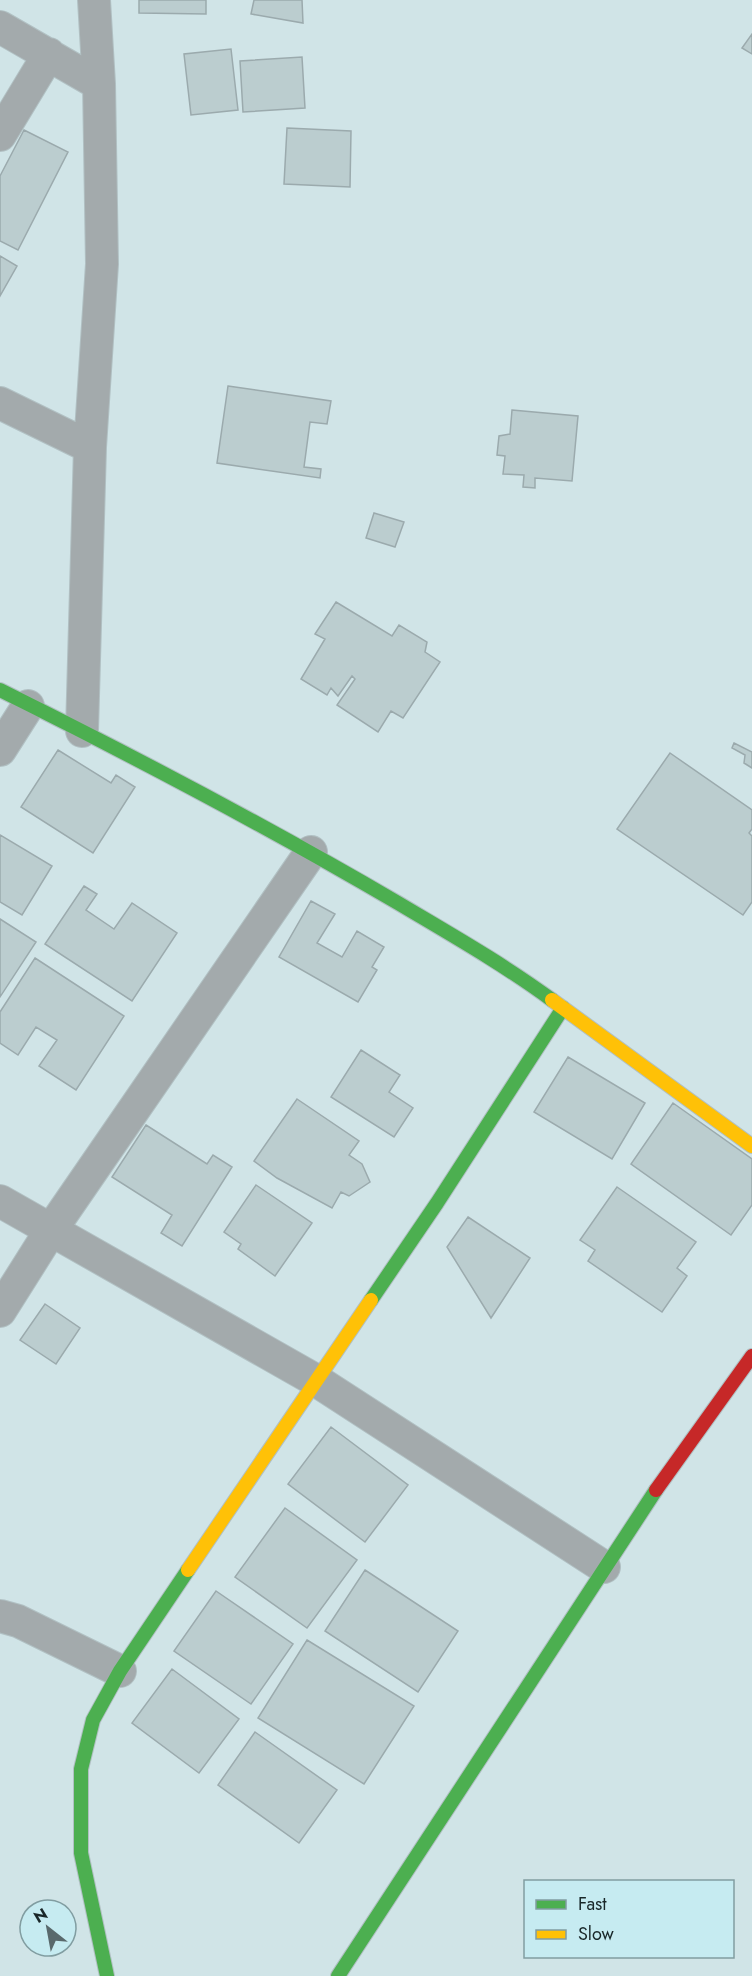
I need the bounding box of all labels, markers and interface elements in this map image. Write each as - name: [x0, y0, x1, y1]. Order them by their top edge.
- legend: [524, 1880, 734, 1958]
- text: Fast: [578, 1891, 607, 1917]
- north arrow: [18, 1898, 78, 1958]
- text: N: [29, 1902, 52, 1929]
- text: Slow: [578, 1921, 615, 1947]

